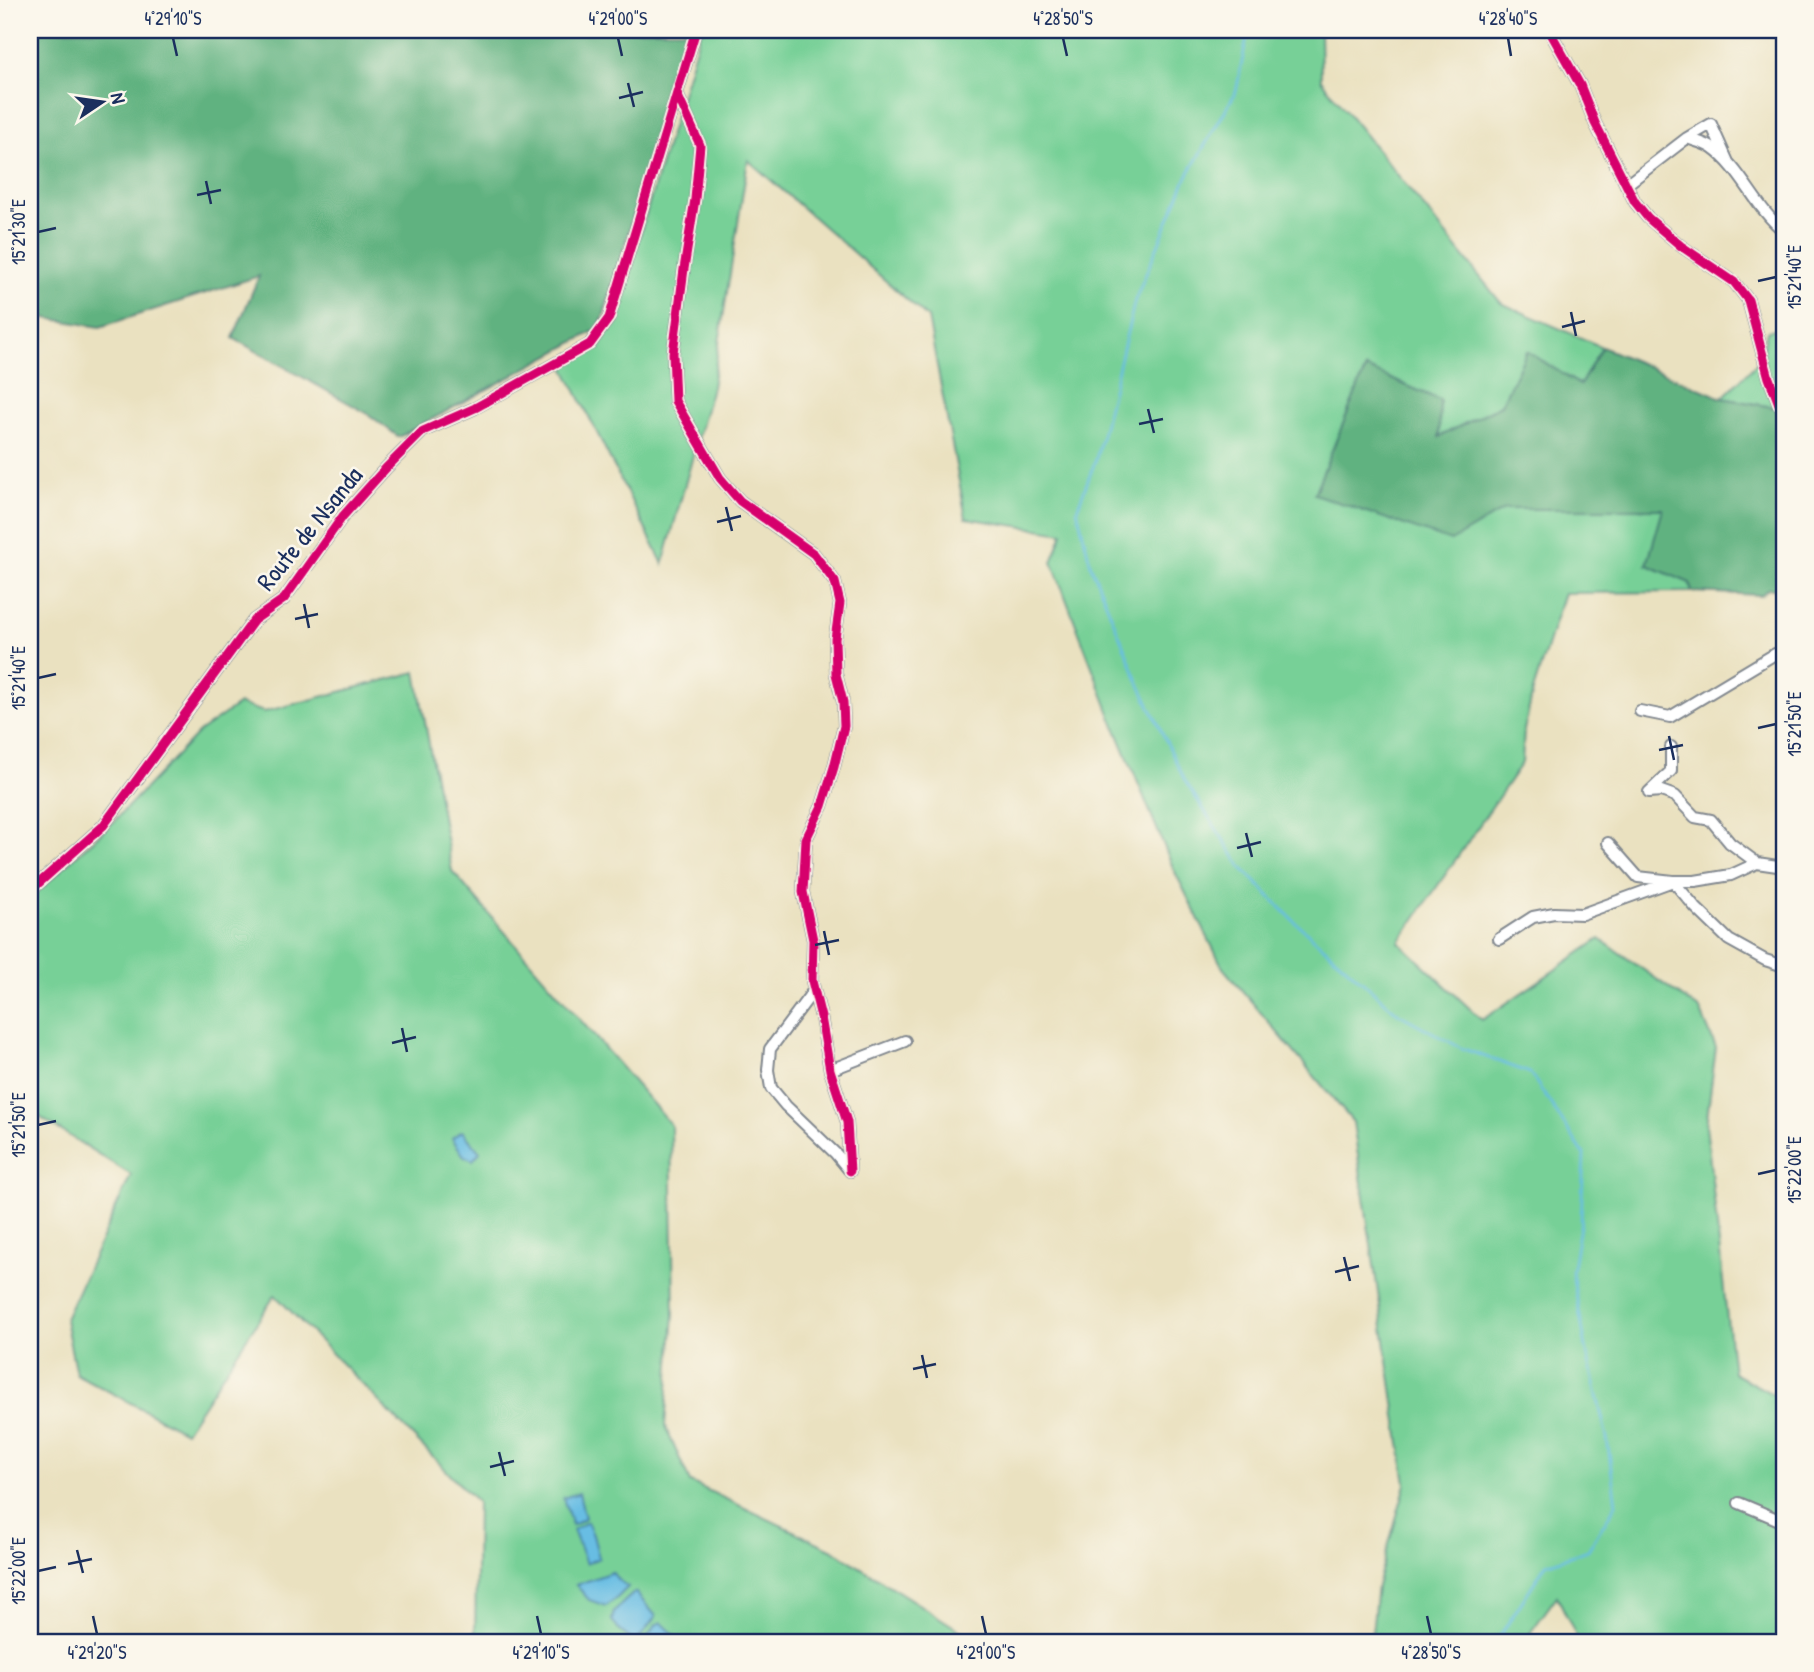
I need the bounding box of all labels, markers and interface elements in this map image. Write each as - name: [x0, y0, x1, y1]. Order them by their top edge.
- text: 4°29'10"S: [144, 6, 202, 31]
- text: 4°29'00"S: [589, 6, 647, 31]
- text: 4°28'50"S: [1033, 6, 1093, 31]
- text: 4°28'40"S: [1479, 6, 1537, 31]
- north arrow: [66, 66, 136, 136]
- text: N: [105, 90, 132, 106]
- text: 15°21'30"E: [6, 199, 31, 265]
- text: 15°21'40"E: [1782, 245, 1807, 309]
- street label: Route de Nsanda: [248, 458, 370, 598]
- text: 15°21'40"E: [6, 646, 31, 710]
- text: 15°21'50"E: [1782, 691, 1807, 757]
- text: 15°21'50"E: [6, 1092, 31, 1158]
- text: 15°22'00"E: [1782, 1136, 1807, 1204]
- text: 15°22'00"E: [6, 1537, 31, 1605]
- text: 4°29'20"S: [67, 1640, 127, 1665]
- text: 4°29'10"S: [512, 1640, 570, 1665]
- text: 4°29'00"S: [957, 1640, 1015, 1665]
- text: 4°28'50"S: [1401, 1640, 1461, 1665]

